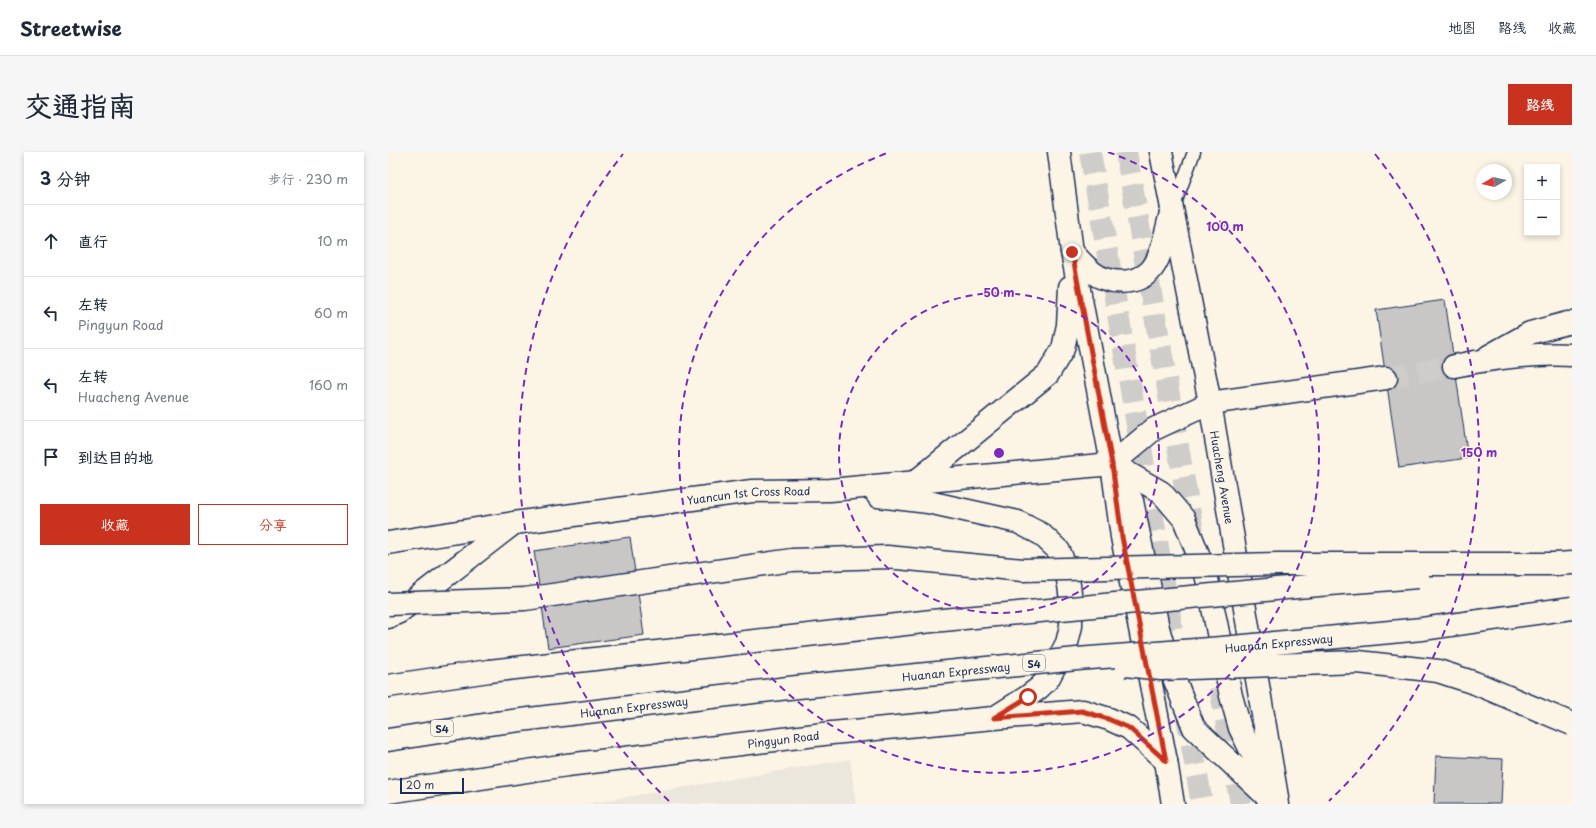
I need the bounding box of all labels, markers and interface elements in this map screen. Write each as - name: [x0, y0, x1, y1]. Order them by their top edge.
- text: Streetwise: [20, 14, 122, 42]
- text: 地图: [1448, 17, 1476, 38]
- text: 路线: [1498, 17, 1526, 38]
- text: 收藏: [1548, 17, 1576, 38]
- text: 交通指南: [24, 83, 136, 126]
- button: 路线: [1508, 84, 1572, 125]
- north arrow: [1476, 164, 1512, 200]
- map controls: [1524, 164, 1560, 236]
- button: +: [1524, 164, 1560, 200]
- text: 3 分钟: [40, 165, 91, 191]
- text: 步行 · 230 m: [268, 169, 348, 188]
- button: −: [1524, 200, 1560, 236]
- text: 100 m: [1206, 217, 1244, 235]
- text: 直行: [78, 229, 108, 252]
- icon: ahead: [40, 230, 62, 252]
- text: 10 m: [318, 231, 348, 250]
- route end: [1063, 243, 1081, 261]
- text: 50 m: [983, 283, 1015, 301]
- text: 左转: [78, 292, 108, 315]
- icon: left: [40, 302, 62, 324]
- text: 60 m: [314, 303, 348, 322]
- text: Pingyun Road: [78, 315, 164, 334]
- text: 左转: [78, 364, 108, 387]
- icon: left: [40, 374, 62, 396]
- text: 160 m: [309, 375, 348, 394]
- text: Huacheng Avenue: [78, 387, 189, 406]
- street label: Huacheng Avenue: [1206, 429, 1239, 525]
- text: 150 m: [1461, 443, 1497, 461]
- text: 到达目的地: [78, 445, 153, 468]
- icon: arrive: [40, 446, 62, 468]
- centre of rings: [992, 446, 1006, 460]
- street label: Yuancun 1st Cross Road: [686, 482, 810, 508]
- button: 收藏: [40, 504, 190, 545]
- button: 分享: [198, 504, 348, 545]
- street label: Huanan Expressway: [1224, 629, 1334, 656]
- road number: S4: [1023, 655, 1045, 671]
- street label: Huanan Expressway: [901, 657, 1011, 685]
- route start: [1019, 688, 1037, 706]
- street label: Huanan Expressway: [579, 692, 689, 721]
- road number: S4: [431, 720, 453, 736]
- street label: Pingyun Road: [746, 726, 820, 752]
- scale bar: [400, 776, 464, 795]
- text: 20 m: [406, 776, 434, 793]

